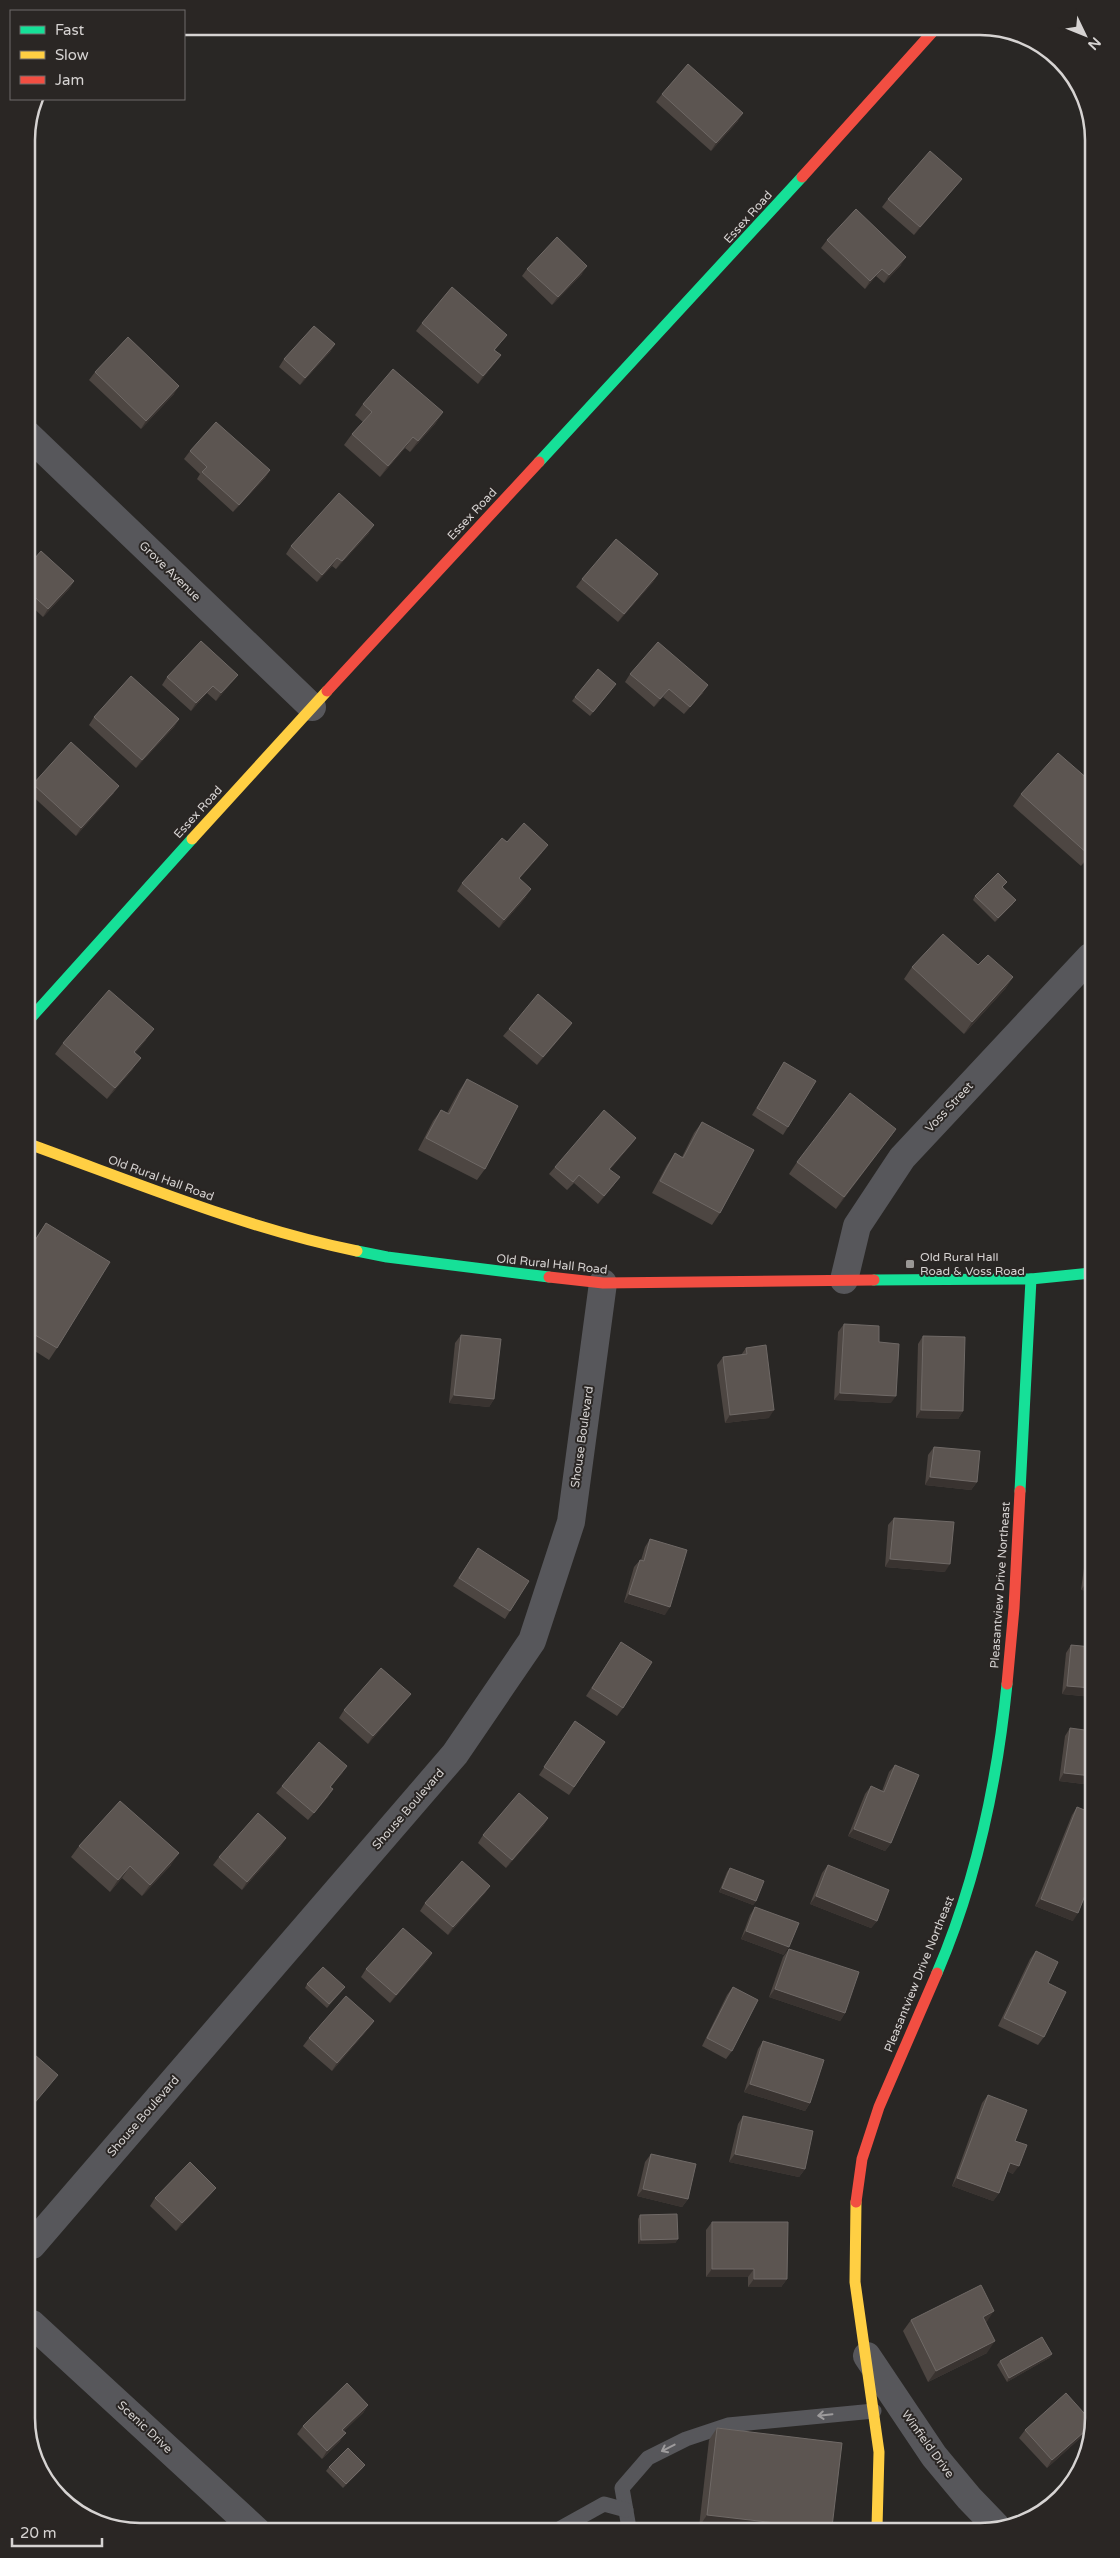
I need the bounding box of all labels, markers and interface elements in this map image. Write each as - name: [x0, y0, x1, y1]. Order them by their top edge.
- legend: [10, 10, 185, 100]
- north arrow: [1060, 10, 1110, 60]
- text: Fast: [55, 21, 85, 39]
- text: N: [1084, 34, 1104, 53]
- text: Slow: [55, 46, 89, 64]
- text: Jam: [55, 71, 84, 89]
- street label: Essex Road: [721, 188, 775, 246]
- street label: Essex Road: [445, 485, 499, 543]
- street label: Grove Avenue: [136, 538, 204, 604]
- street label: Essex Road: [171, 783, 225, 841]
- street label: Voss Street: [922, 1079, 976, 1135]
- street label: Old Rural Hall Road: [106, 1152, 216, 1204]
- place label: Old Rural Hall Road & Voss Road: [920, 1250, 1025, 1278]
- street label: Old Rural Hall Road: [496, 1251, 608, 1277]
- marker: Old Rural Hall Road & Voss Road: [904, 1258, 916, 1270]
- street label: Shouse Boulevard: [568, 1385, 596, 1489]
- street label: Pleasantview Drive Northeast: [987, 1501, 1013, 1669]
- street label: Shouse Boulevard: [369, 1766, 447, 1852]
- street label: Pleasantview Drive Northeast: [881, 1893, 957, 2054]
- street label: Shouse Boulevard: [104, 2073, 182, 2159]
- street label: Scenic Drive: [115, 2398, 175, 2456]
- street label: Winfield Drive: [899, 2408, 957, 2481]
- one-way arrow: [817, 2410, 833, 2420]
- one-way arrow: [660, 2444, 675, 2454]
- scale bar: [12, 2516, 102, 2548]
- text: 20 m: [20, 2524, 57, 2542]

